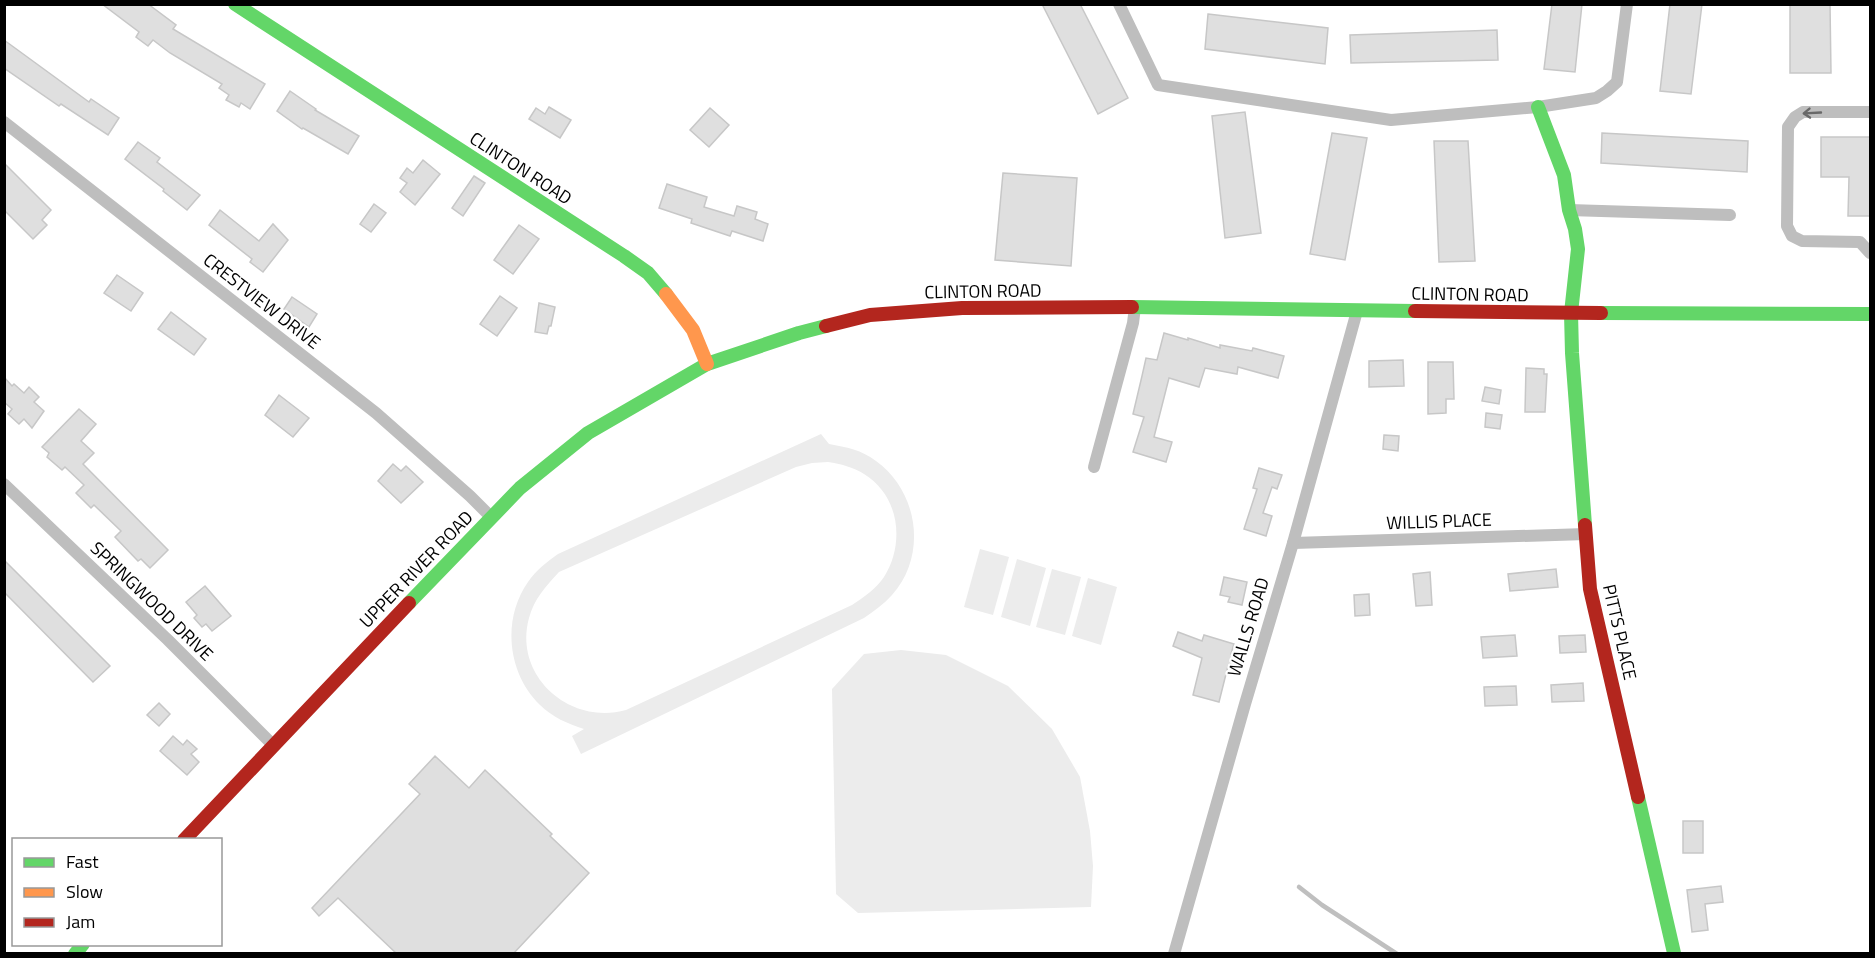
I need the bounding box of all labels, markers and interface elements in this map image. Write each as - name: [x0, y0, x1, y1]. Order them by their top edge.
- one-way arrow: [1803, 107, 1823, 118]
- street label: CLINTON ROAD: [464, 125, 578, 211]
- street label: CRESTVIEW DRIVE: [198, 247, 326, 355]
- street label: CLINTON ROAD: [924, 276, 1042, 306]
- street label: CLINTON ROAD: [1411, 279, 1529, 309]
- street label: UPPER RIVER ROAD: [353, 504, 479, 634]
- street label: WILLIS PLACE: [1386, 506, 1492, 536]
- street label: SPRINGWOOD DRIVE: [84, 535, 220, 667]
- street label: WALLS ROAD: [1220, 574, 1276, 680]
- street label: PITTS PLACE: [1596, 582, 1644, 682]
- legend: [12, 838, 222, 946]
- text: Fast: [66, 848, 99, 875]
- text: Slow: [66, 878, 103, 905]
- text: Jam: [66, 908, 95, 935]

